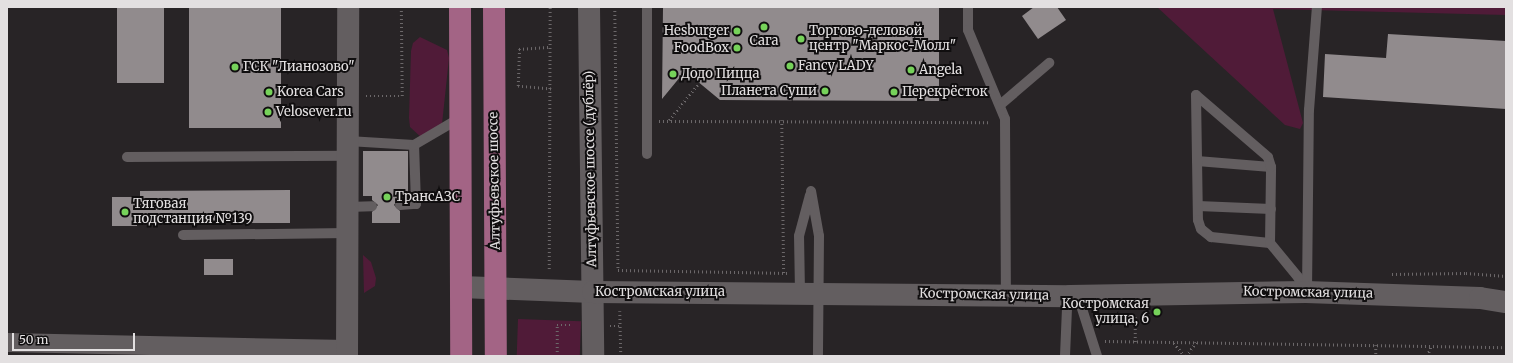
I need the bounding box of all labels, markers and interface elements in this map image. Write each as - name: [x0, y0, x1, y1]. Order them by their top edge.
- marker: Сага: [759, 22, 769, 32]
- place label: Hesburger: [664, 23, 729, 39]
- place label: Торгово-деловой центр "Маркос-Молл": [809, 24, 956, 55]
- marker: Hesburger: [732, 26, 742, 36]
- place label: Сага: [750, 33, 778, 49]
- marker: Торгово-деловой центр "Маркос-Молл": [796, 34, 806, 44]
- place label: FoodBox: [674, 40, 729, 56]
- marker: FoodBox: [732, 43, 742, 53]
- place label: Fancy LADY: [798, 58, 874, 74]
- place label: ГСК "Лианозово": [243, 59, 355, 75]
- marker: Fancy LADY: [785, 61, 795, 71]
- marker: ГСК "Лианозово": [230, 62, 240, 72]
- place label: Angela: [919, 62, 962, 78]
- marker: Angela: [906, 65, 916, 75]
- place label: Додо Пицца: [681, 66, 759, 82]
- marker: Додо Пицца: [668, 69, 678, 79]
- street label: Алтуфьевское шоссе (дублёр): [581, 71, 601, 267]
- place label: Планета Суши: [721, 83, 817, 99]
- place label: Korea Cars: [277, 84, 344, 100]
- place label: Перекрёсток: [902, 84, 988, 100]
- marker: Планета Суши: [820, 86, 830, 96]
- marker: Korea Cars: [264, 87, 274, 97]
- marker: Перекрёсток: [889, 87, 899, 97]
- place label: Velosever.ru: [276, 104, 352, 120]
- marker: Velosever.ru: [263, 107, 273, 117]
- street label: Алтуфьевское шоссе: [486, 112, 504, 250]
- place label: ТрансАЗС: [395, 189, 460, 205]
- marker: ТрансАЗС: [382, 192, 392, 202]
- place label: Тяговая подстанция №139: [133, 197, 252, 228]
- marker: Тяговая подстанция №139: [120, 207, 130, 217]
- street label: Костромская улица: [595, 284, 725, 300]
- street label: Костромская улица: [1243, 284, 1373, 302]
- street label: Костромская улица: [919, 286, 1049, 304]
- place label: Костромская улица, 6: [1062, 297, 1149, 328]
- marker: Костромская улица, 6: [1152, 307, 1162, 317]
- scale bar: [14, 325, 137, 351]
- text: 50 m: [19, 332, 48, 347]

